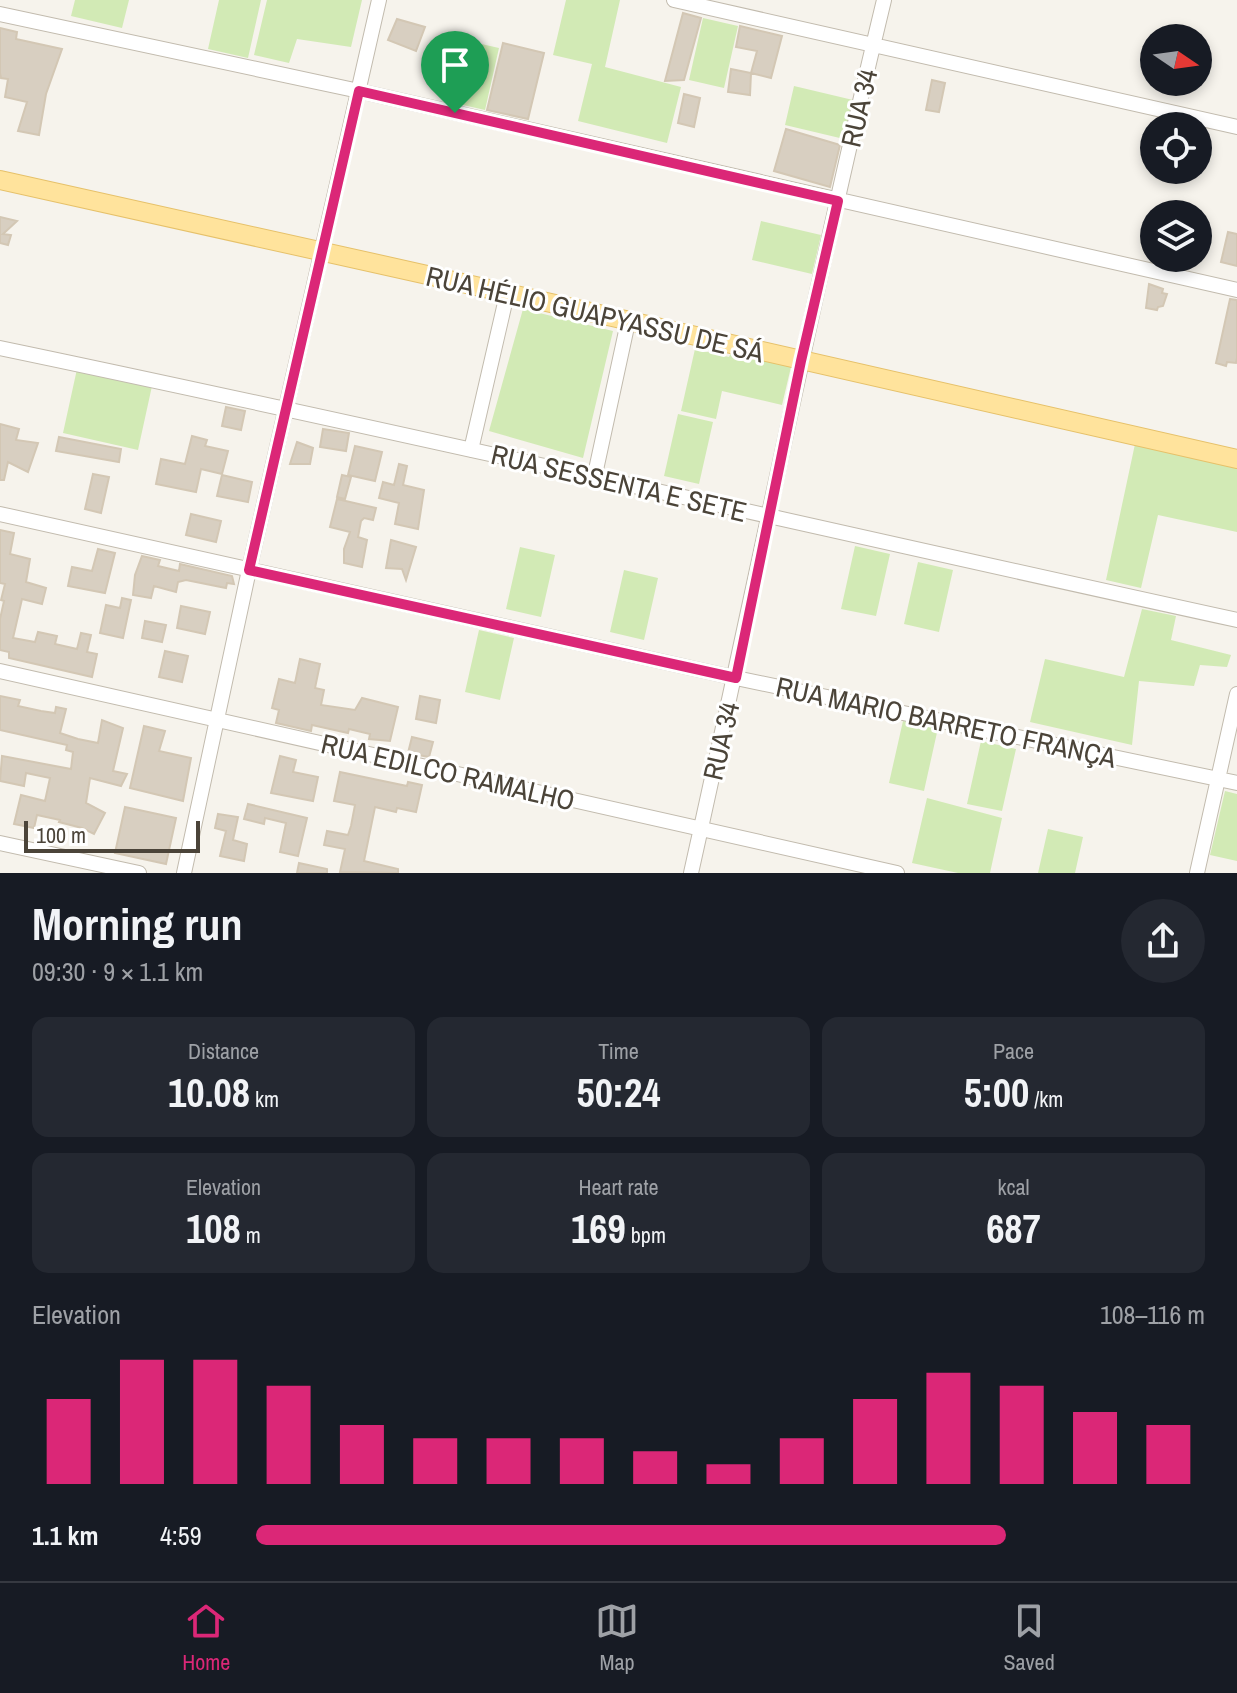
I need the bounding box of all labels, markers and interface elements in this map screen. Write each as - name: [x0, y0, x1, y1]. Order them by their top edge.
- north arrow: [1140, 24, 1212, 96]
- map controls: [1140, 24, 1212, 272]
- pin: [421, 31, 489, 113]
- icon: arrive: [433, 43, 477, 87]
- street label: RUA 34: [832, 65, 886, 151]
- button: locate: [1140, 112, 1212, 184]
- button: layers: [1140, 200, 1212, 272]
- street label: RUA HÉLIO GUAPYASSU DE SÁ: [422, 257, 768, 372]
- street label: RUA SESSENTA E SETE: [487, 435, 751, 531]
- street label: RUA MARIO BARRETO FRANÇA: [773, 667, 1120, 777]
- street label: RUA 34: [694, 698, 748, 784]
- street label: RUA EDILCO RAMALHO: [318, 724, 578, 820]
- scale bar: [24, 817, 200, 853]
- text: 100 m: [36, 820, 86, 850]
- text: Morning run: [32, 894, 242, 954]
- button: share: [1121, 899, 1205, 983]
- text: 09:30 · 9 × 1.1 km: [32, 954, 203, 989]
- text: Distance: [188, 1036, 259, 1066]
- text: Time: [598, 1036, 639, 1066]
- text: Pace: [993, 1036, 1034, 1066]
- text: 10.08: [168, 1066, 250, 1119]
- text: 50:24: [577, 1066, 660, 1119]
- text: 5:00: [964, 1066, 1029, 1119]
- text: km: [250, 1084, 279, 1114]
- text: /km: [1029, 1084, 1063, 1114]
- text: Elevation: [186, 1172, 261, 1202]
- text: Heart rate: [578, 1172, 659, 1202]
- text: kcal: [997, 1172, 1030, 1202]
- text: 108: [186, 1202, 241, 1255]
- text: 169: [571, 1202, 626, 1255]
- text: 687: [986, 1202, 1041, 1255]
- text: m: [241, 1220, 261, 1250]
- text: bpm: [626, 1220, 666, 1250]
- text: Elevation: [32, 1297, 121, 1332]
- text: 108–116 m: [1100, 1297, 1205, 1332]
- text: 1.1 km: [32, 1518, 98, 1553]
- text: 4:59: [160, 1518, 202, 1553]
- tab: Home: [182, 1599, 230, 1677]
- tab: Map: [595, 1599, 639, 1677]
- tab: Saved: [1004, 1599, 1055, 1677]

